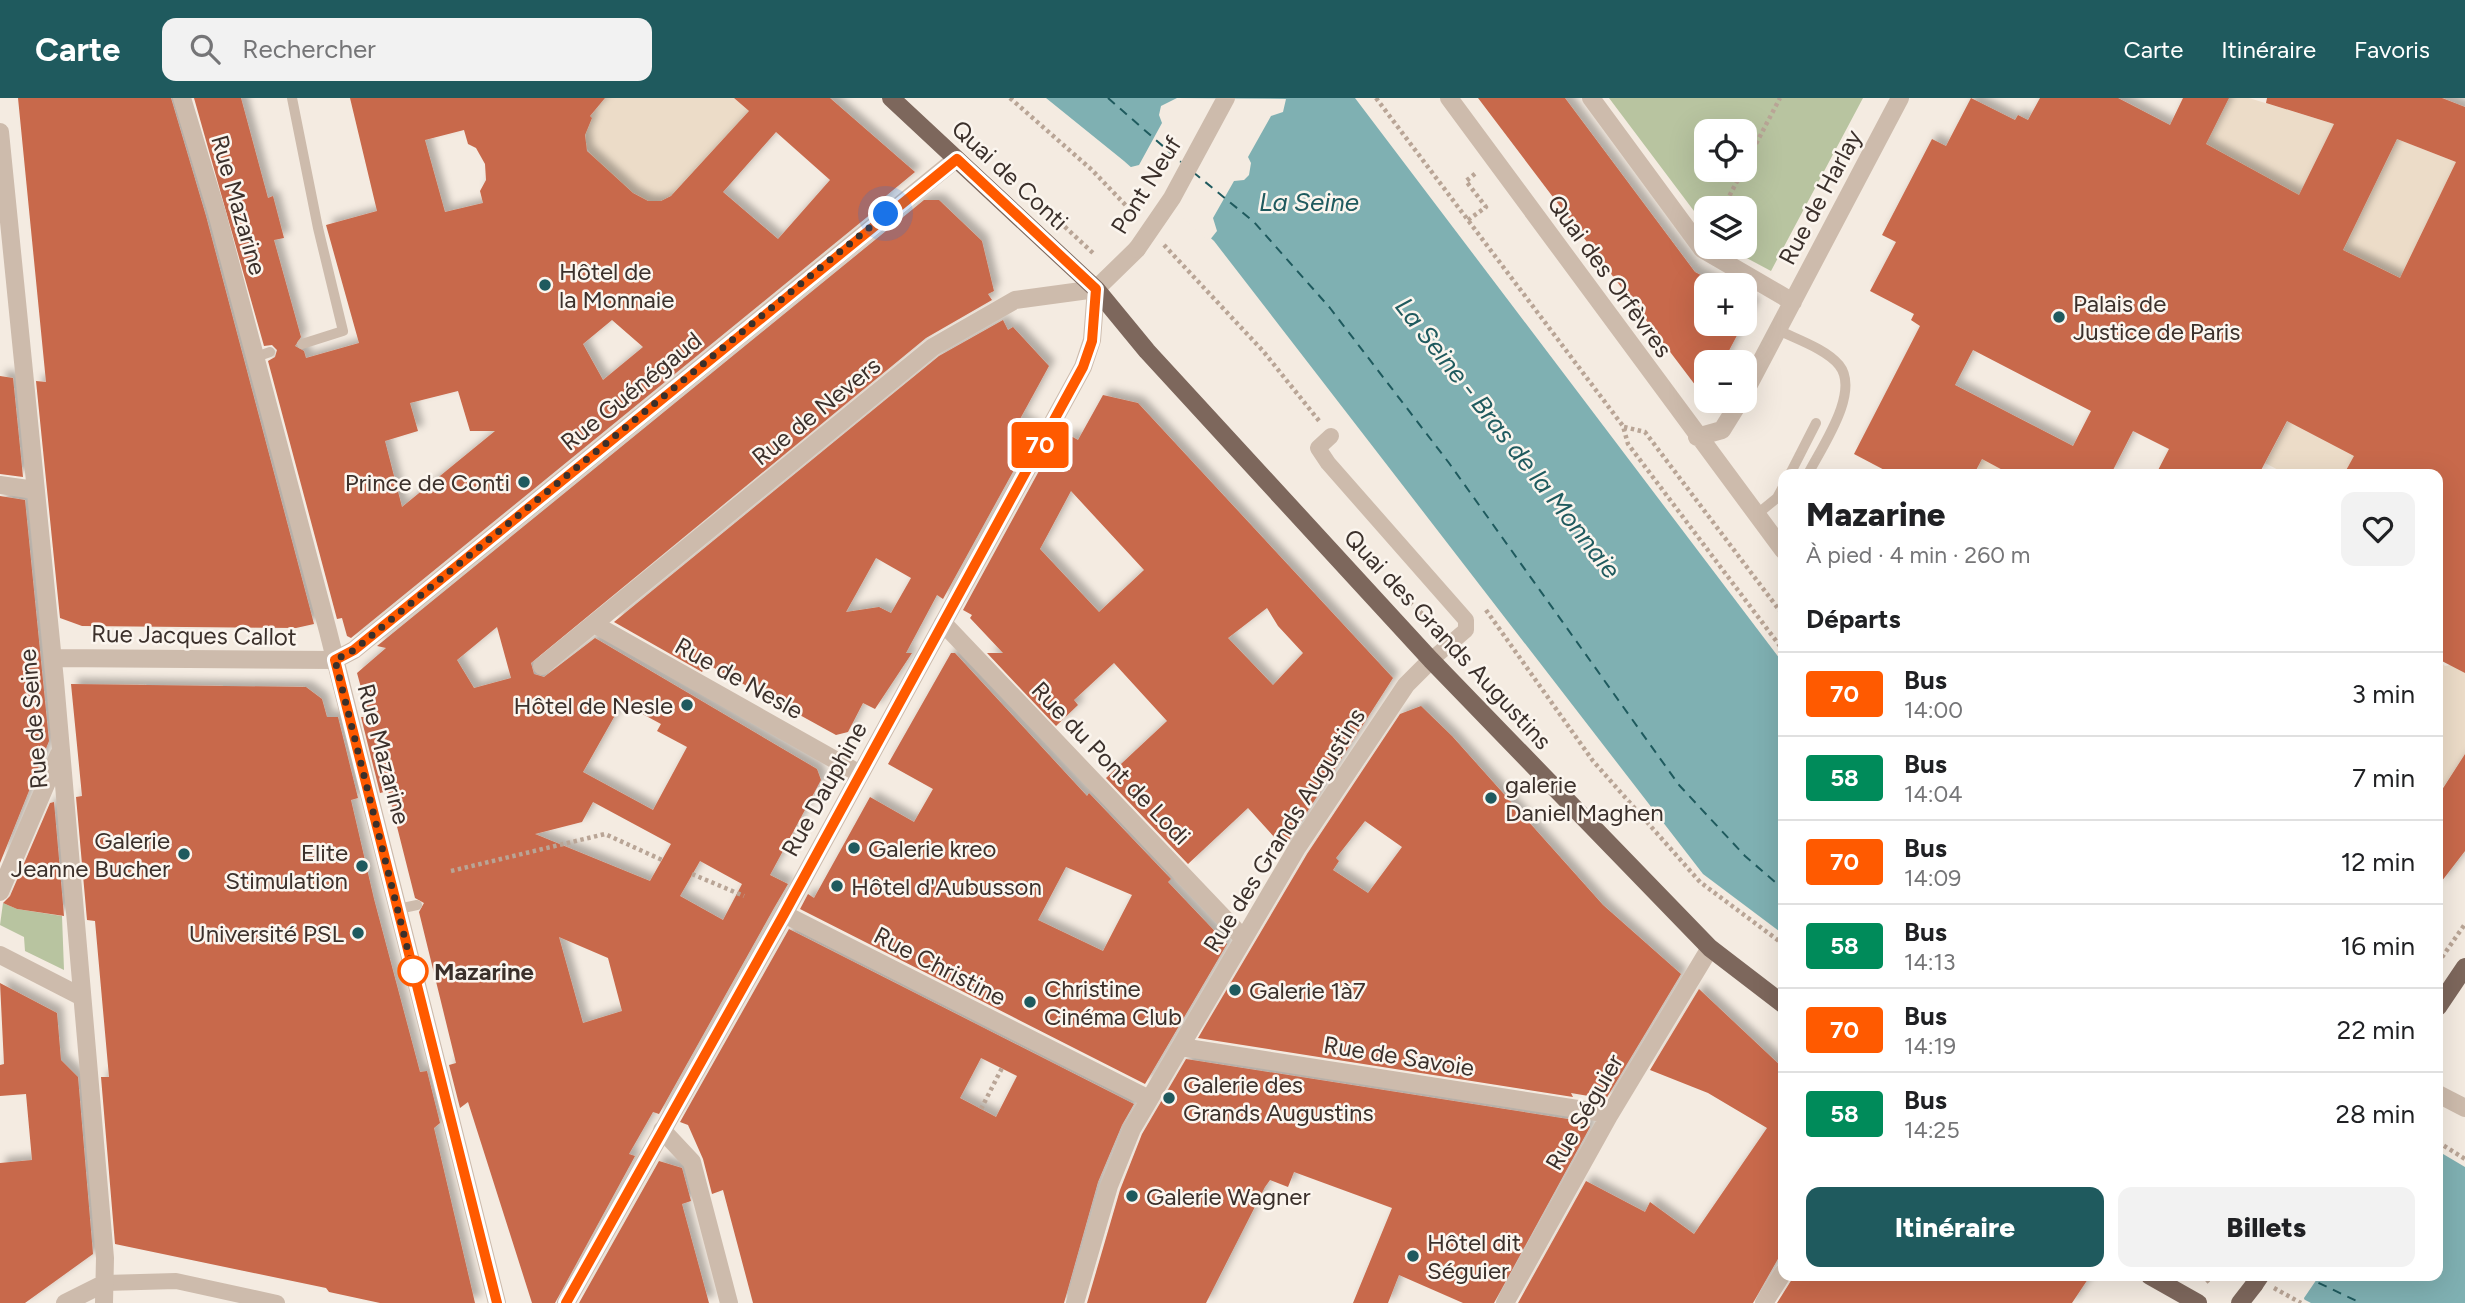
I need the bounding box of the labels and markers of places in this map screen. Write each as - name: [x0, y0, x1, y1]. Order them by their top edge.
- place label: Hôtel de la Monnaie: [559, 257, 674, 314]
- marker: Hôtel de la Monnaie: [537, 277, 553, 293]
- place label: Palais de Justice de Paris: [2073, 289, 2240, 346]
- marker: Palais de Justice de Paris: [2051, 309, 2067, 325]
- place label: Prince de Conti: [345, 468, 510, 497]
- marker: Prince de Conti: [516, 474, 532, 490]
- place label: Hôtel de Nesle: [513, 691, 673, 720]
- marker: Hôtel de Nesle: [679, 697, 695, 713]
- place label: galerie Daniel Maghen: [1505, 770, 1664, 827]
- marker: galerie Daniel Maghen: [1483, 790, 1499, 806]
- place label: Galerie Jeanne Bucher: [11, 826, 170, 883]
- place label: Galerie kreo: [868, 834, 996, 863]
- place label: Elite Stimulation: [225, 838, 348, 895]
- marker: Galerie kreo: [846, 840, 862, 856]
- marker: Galerie Jeanne Bucher: [176, 846, 192, 862]
- marker: Elite Stimulation: [354, 858, 370, 874]
- place label: Hôtel d'Aubusson: [851, 872, 1042, 901]
- marker: Hôtel d'Aubusson: [829, 878, 845, 894]
- place label: Université PSL: [189, 919, 345, 948]
- marker: Université PSL: [350, 925, 366, 941]
- marker: Mazarine: [398, 956, 428, 986]
- place label: Mazarine: [434, 957, 534, 986]
- place label: Christine Cinéma Club: [1044, 974, 1182, 1031]
- place label: Galerie 1à7: [1249, 976, 1366, 1005]
- marker: Galerie 1à7: [1227, 982, 1243, 998]
- marker: Christine Cinéma Club: [1022, 994, 1038, 1010]
- place label: Galerie des Grands Augustins: [1183, 1070, 1374, 1127]
- marker: Galerie des Grands Augustins: [1161, 1090, 1177, 1106]
- place label: Galerie Wagner: [1146, 1182, 1311, 1211]
- marker: Galerie Wagner: [1124, 1188, 1140, 1204]
- place label: Hôtel dit Séguier: [1427, 1228, 1521, 1285]
- marker: Hôtel dit Séguier: [1405, 1248, 1421, 1264]

